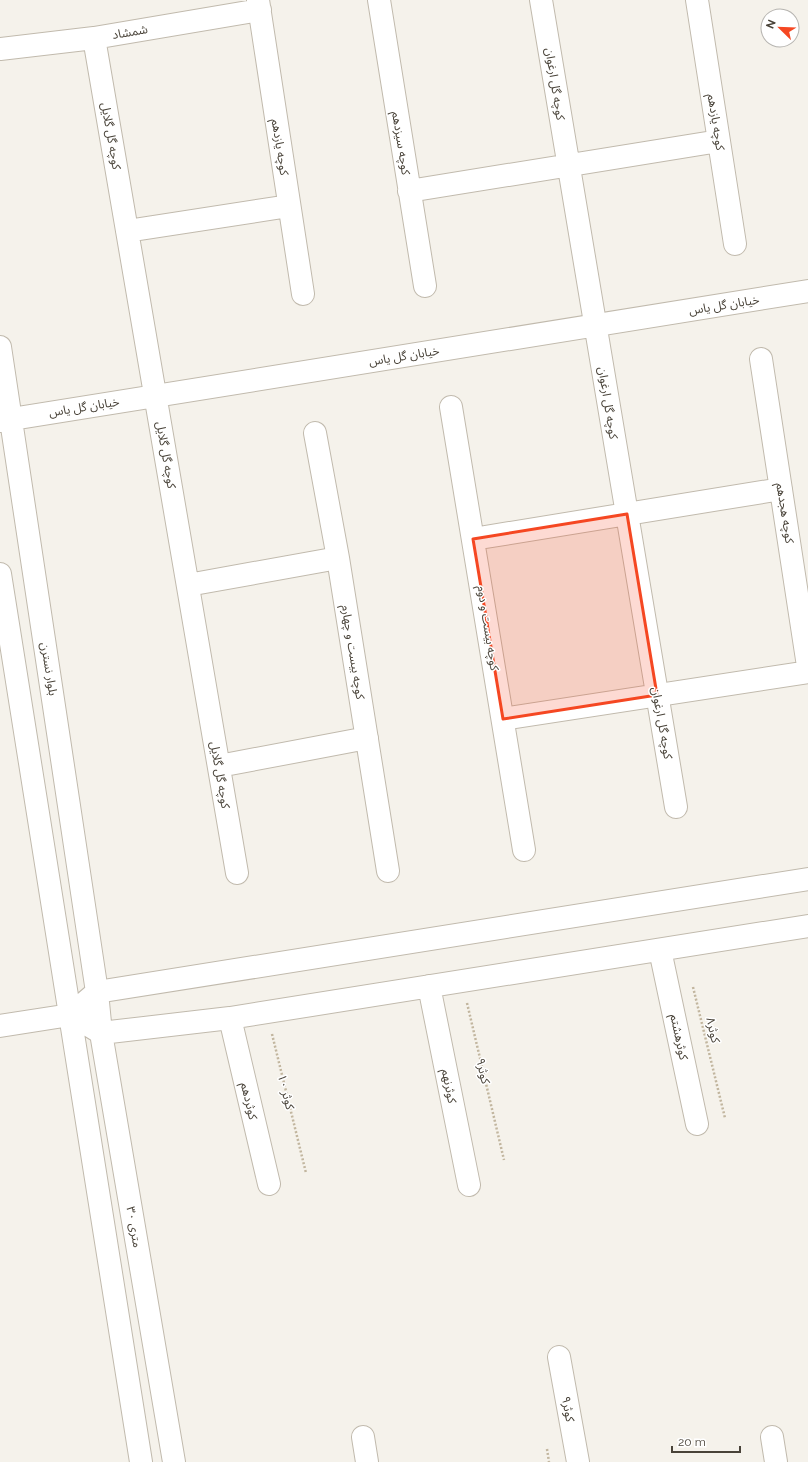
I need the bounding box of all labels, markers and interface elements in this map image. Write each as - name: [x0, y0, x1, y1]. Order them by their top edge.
- north arrow: [760, 8, 800, 48]
- text: N: [764, 18, 779, 31]
- street label: شمشاد: [111, 22, 149, 42]
- street label: کوچه گل ارغوان: [541, 47, 568, 122]
- street label: کوچه یازدهم: [703, 93, 728, 153]
- street label: کوچه گل گلایل: [97, 101, 124, 172]
- street label: کوچه سیزدهم: [387, 110, 413, 177]
- street label: کوچه یازدهم: [267, 118, 292, 178]
- street label: خیابان گل یاس: [688, 293, 760, 318]
- street label: خیابان گل یاس: [368, 344, 440, 369]
- street label: کوچه گل ارغوان: [594, 366, 621, 441]
- street label: خیابان گل یاس: [48, 395, 120, 420]
- street label: کوچه گل گلایل: [152, 420, 179, 491]
- street label: کوچه هجدهم: [771, 482, 797, 546]
- street label: کوچه بیست و دوم: [472, 584, 502, 673]
- street label: کوچه بیست و چهارم: [337, 604, 368, 702]
- street label: بلوار نسترن: [38, 641, 60, 697]
- street label: کوچه گل ارغوان: [648, 686, 675, 761]
- street label: کوچه گل گلایل: [206, 740, 233, 811]
- street label: کوثرهشتم: [665, 1013, 691, 1063]
- street label: کوثر۸: [703, 1016, 723, 1045]
- street label: کوثر۹: [473, 1057, 493, 1086]
- street label: کوثرنهم: [437, 1068, 459, 1106]
- street label: کوثر ۱۰: [275, 1073, 297, 1112]
- street label: کوثردهم: [236, 1081, 260, 1123]
- street label: ۳۰ متری: [124, 1205, 144, 1249]
- street label: کوثر۹: [559, 1395, 577, 1424]
- scale bar: [672, 1428, 740, 1454]
- text: 20 m: [678, 1435, 706, 1449]

